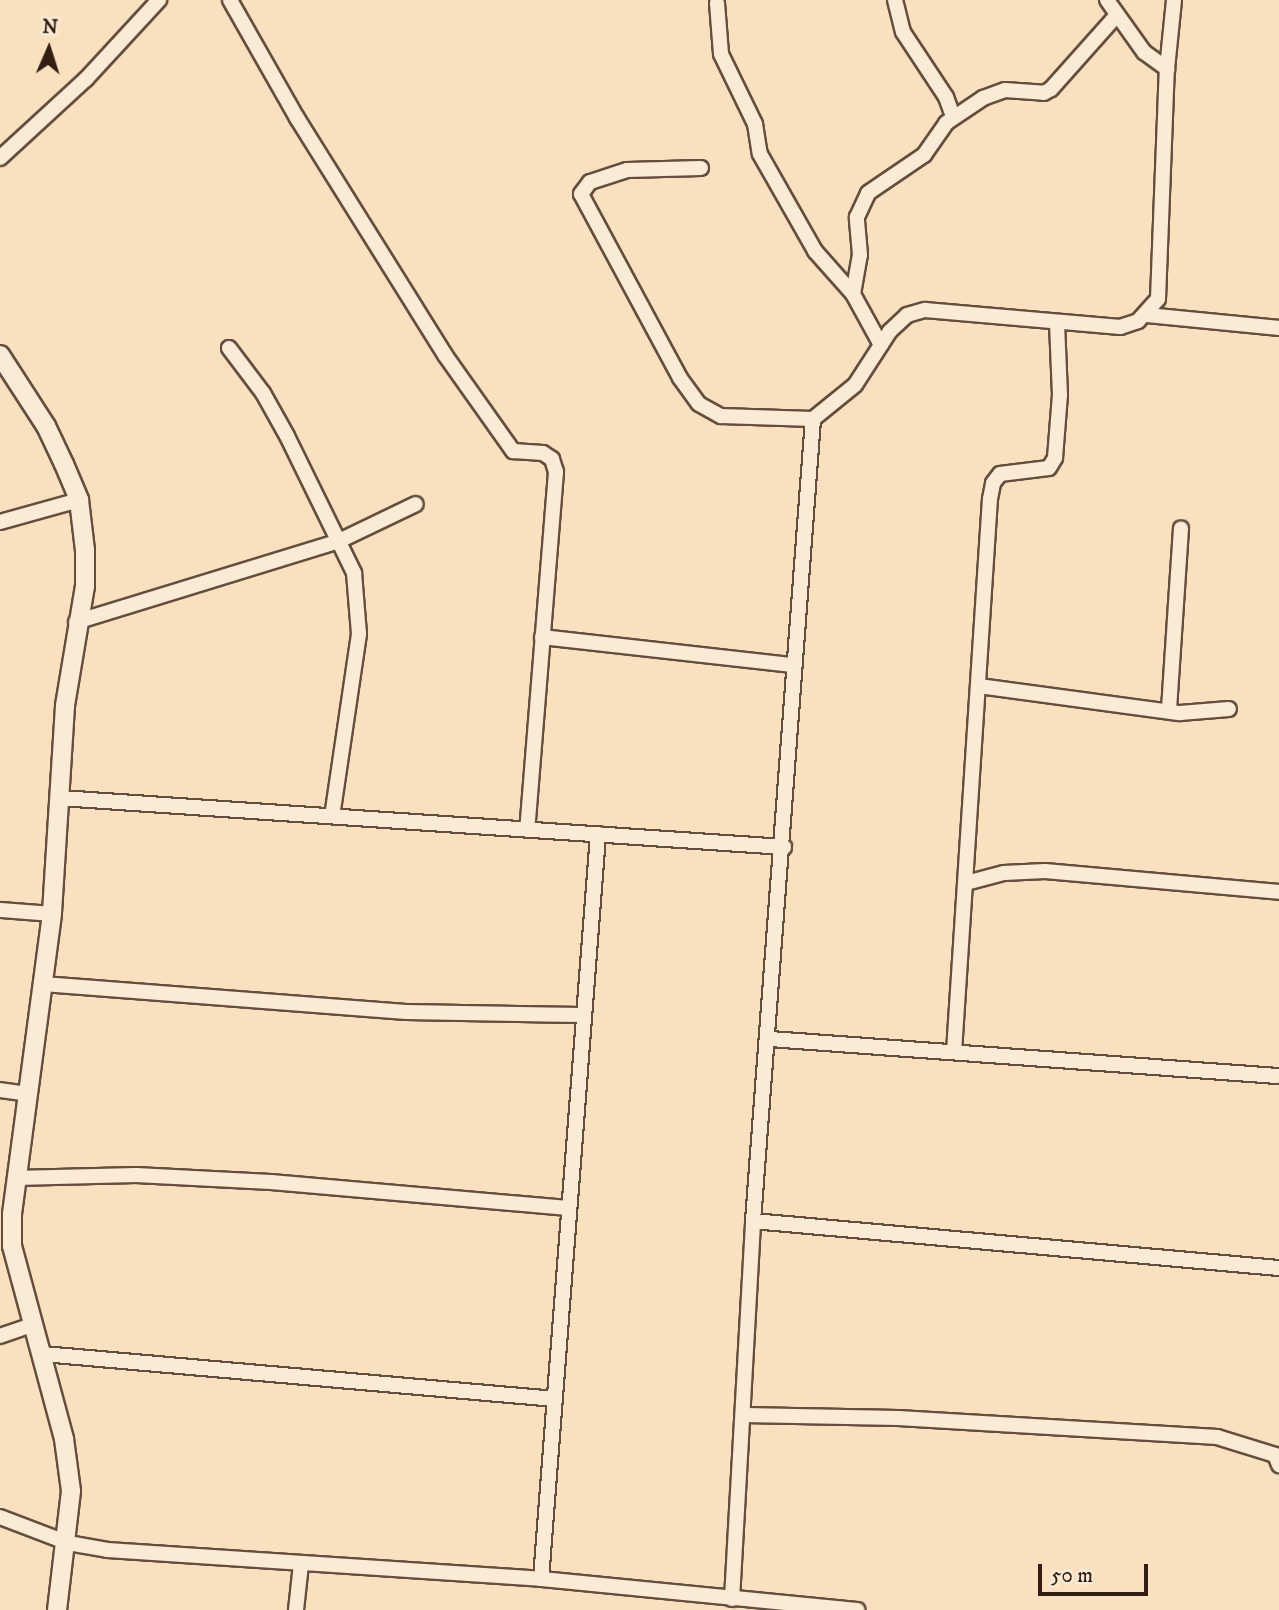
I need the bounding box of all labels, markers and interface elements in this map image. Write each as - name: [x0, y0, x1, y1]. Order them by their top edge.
- north arrow: [14, 14, 84, 84]
- text: N: [42, 16, 59, 39]
- scale bar: [1041, 1550, 1151, 1594]
- text: 50 m: [1051, 1563, 1093, 1589]

